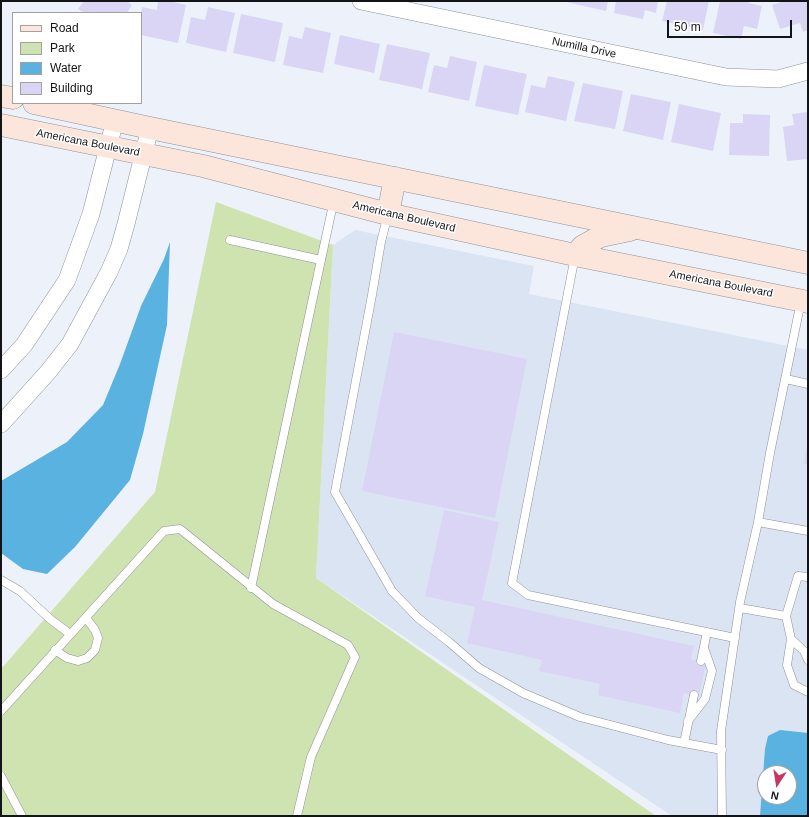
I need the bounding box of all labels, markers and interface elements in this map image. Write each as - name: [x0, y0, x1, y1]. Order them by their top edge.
- legend: [12, 12, 142, 104]
- scale bar: [669, 12, 794, 38]
- text: 50 m: [674, 20, 701, 34]
- text: Road: [50, 21, 79, 35]
- street label: Numilla Drive: [551, 35, 617, 61]
- text: Park: [50, 41, 75, 55]
- text: Water: [50, 61, 82, 75]
- text: Building: [50, 81, 93, 95]
- street label: Americana Boulevard: [35, 126, 141, 160]
- street label: Americana Boulevard: [351, 199, 457, 235]
- street label: Americana Boulevard: [668, 267, 774, 301]
- north arrow: [757, 765, 797, 805]
- text: N: [770, 789, 780, 802]

